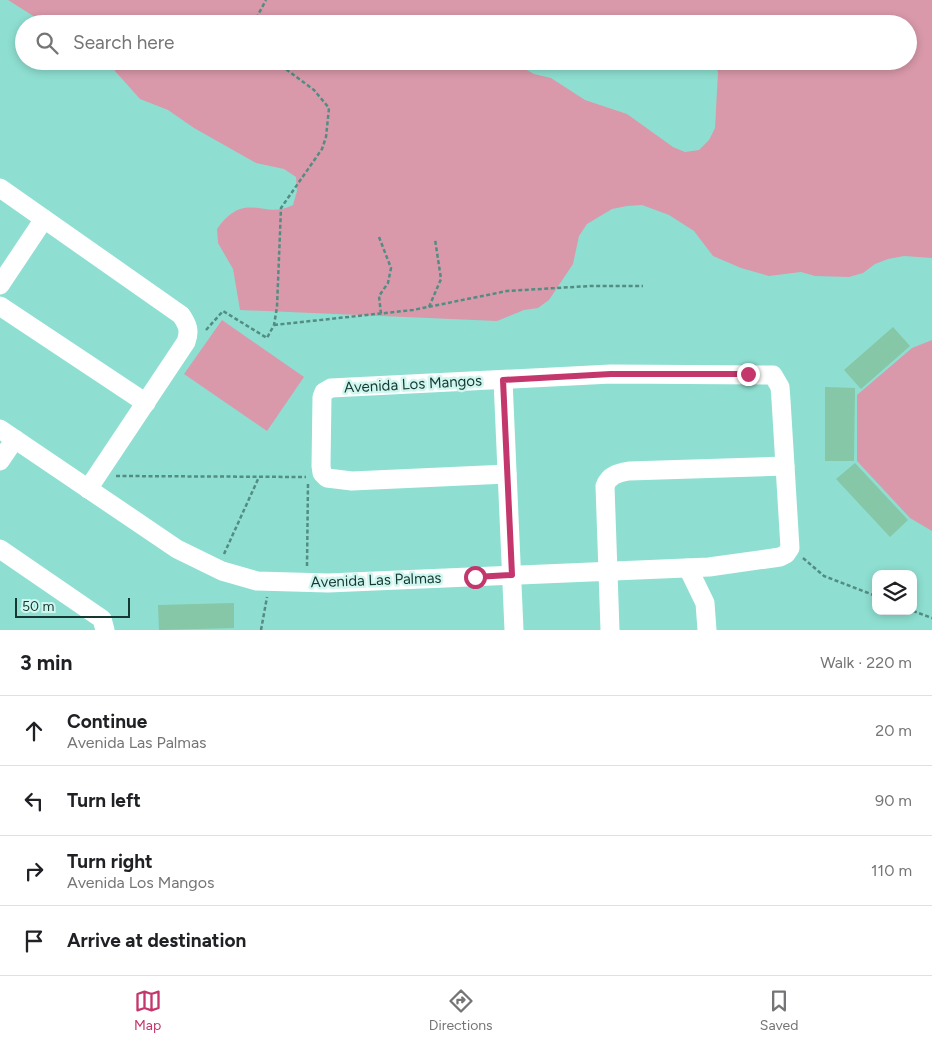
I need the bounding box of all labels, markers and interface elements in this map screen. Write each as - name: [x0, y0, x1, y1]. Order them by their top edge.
- search box: [15, 15, 917, 70]
- icon: search: [33, 29, 61, 57]
- text: Search here: [73, 31, 175, 54]
- route end: [737, 363, 760, 386]
- street label: Avenida Los Mangos: [344, 371, 482, 397]
- route start: [464, 566, 487, 589]
- street label: Avenida Las Palmas: [310, 569, 442, 591]
- map controls: [872, 570, 917, 615]
- button: layers: [872, 570, 917, 615]
- scale bar: [15, 595, 130, 618]
- text: 50 m: [22, 598, 54, 615]
- text: 3 min: [20, 650, 72, 675]
- text: Walk · 220 m: [820, 653, 912, 672]
- text: Continue: [67, 710, 147, 733]
- icon: ahead: [20, 717, 48, 745]
- text: 20 m: [875, 721, 912, 740]
- text: Avenida Las Palmas: [67, 733, 207, 752]
- icon: left: [20, 787, 48, 815]
- text: Turn left: [67, 789, 141, 812]
- text: 90 m: [875, 791, 912, 810]
- text: Turn right: [67, 850, 153, 873]
- icon: right: [20, 857, 48, 885]
- text: 110 m: [871, 861, 912, 880]
- text: Avenida Los Mangos: [67, 873, 214, 892]
- icon: arrive: [20, 927, 48, 955]
- text: Arrive at destination: [67, 929, 246, 952]
- tab: Map: [134, 987, 162, 1034]
- tab: Directions: [429, 987, 493, 1034]
- tab: Saved: [760, 987, 798, 1034]

